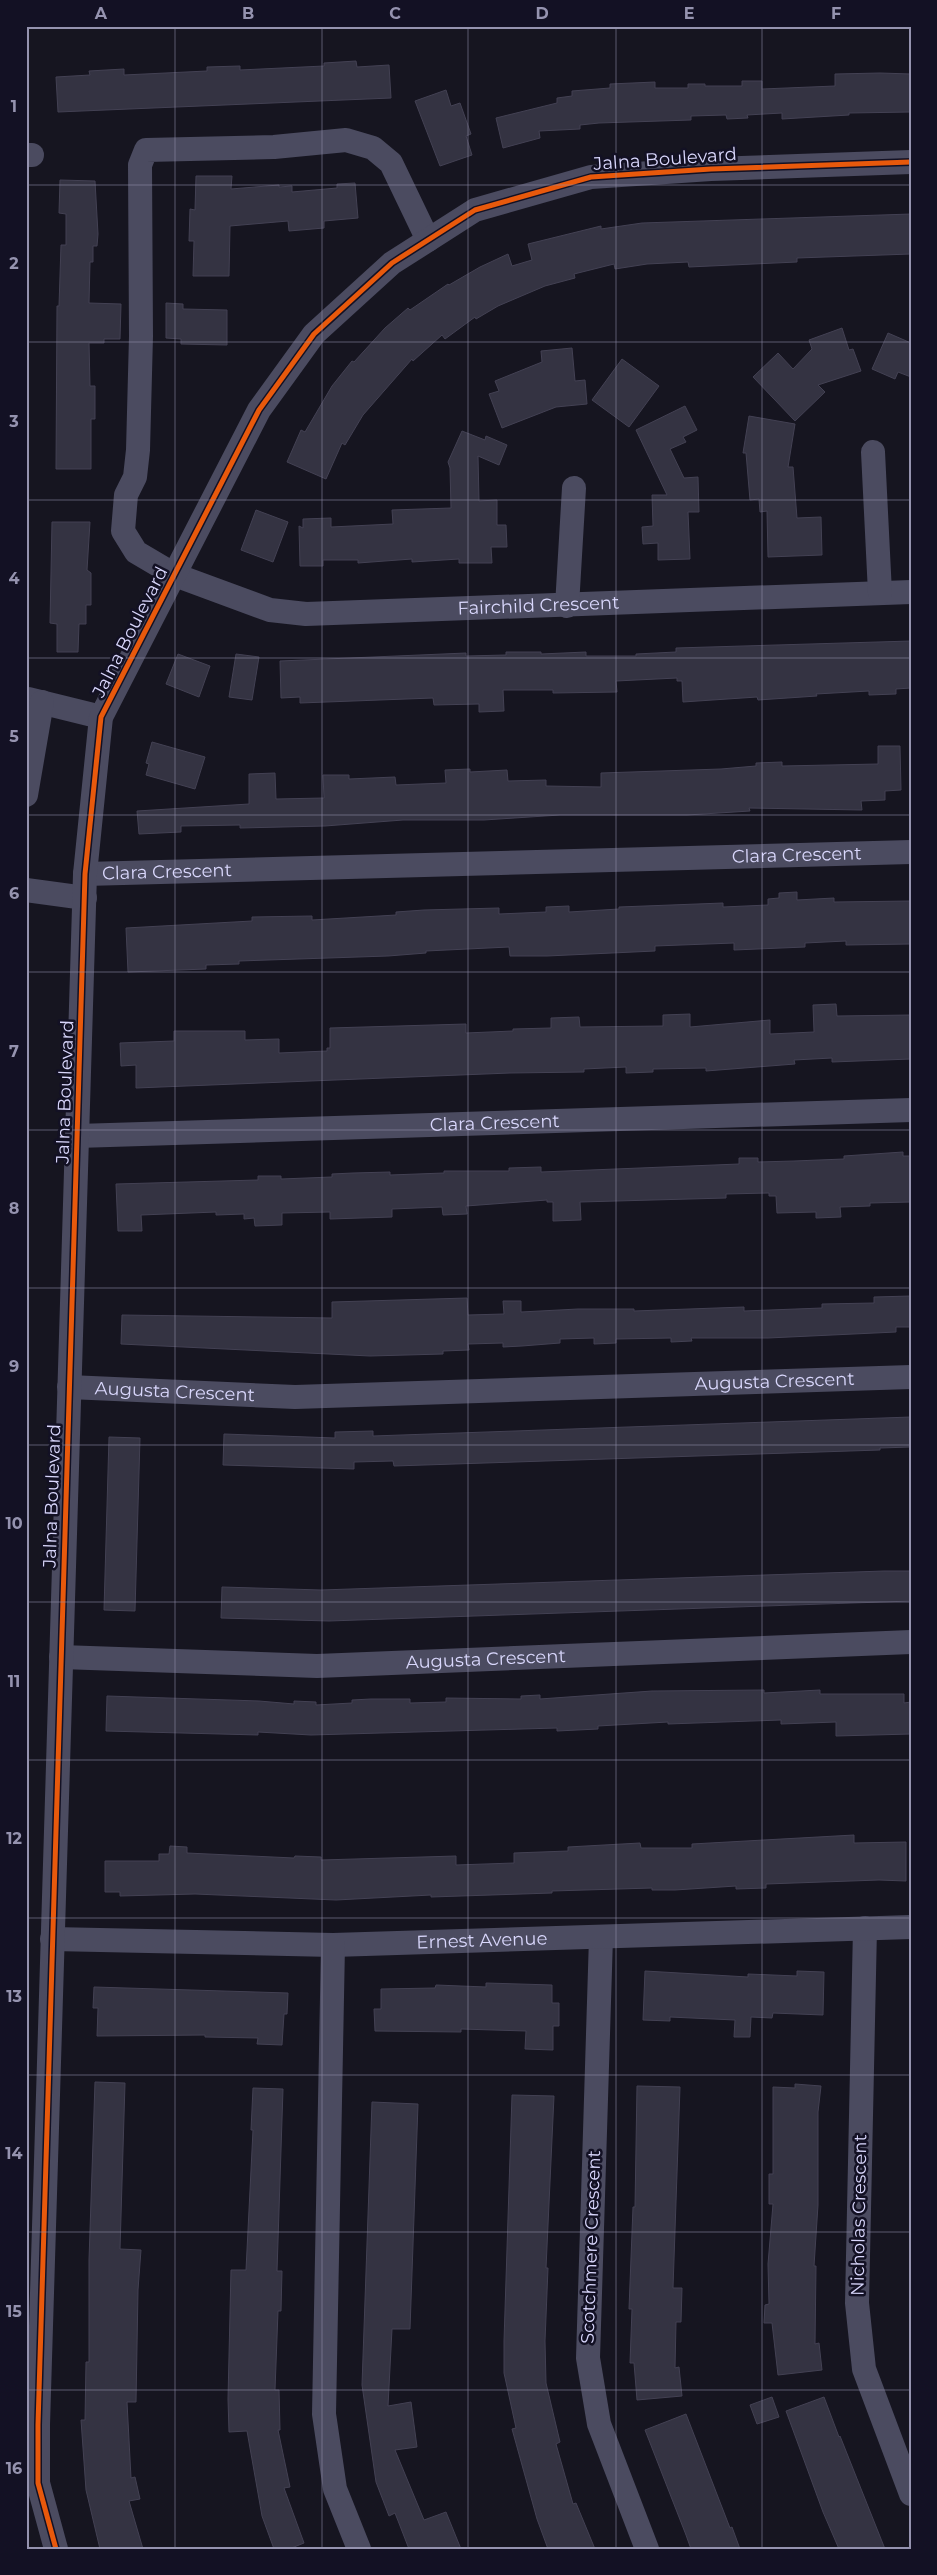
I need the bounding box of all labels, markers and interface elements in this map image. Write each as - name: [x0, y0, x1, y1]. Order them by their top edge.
- text: A: [94, 4, 108, 23]
- text: B: [242, 4, 254, 23]
- text: C: [389, 4, 401, 23]
- text: D: [535, 4, 549, 23]
- text: E: [684, 4, 694, 23]
- text: F: [831, 4, 841, 23]
- text: 1: [11, 97, 17, 116]
- street label: Jalna Boulevard: [592, 143, 737, 175]
- text: 2: [9, 254, 19, 273]
- text: 3: [8, 412, 19, 431]
- street label: Jalna Boulevard: [87, 563, 172, 702]
- text: 4: [8, 569, 20, 588]
- street label: Fairchild Crescent: [457, 592, 620, 619]
- text: 5: [9, 727, 19, 746]
- street label: Clara Crescent: [732, 842, 862, 868]
- street label: Clara Crescent: [102, 859, 232, 885]
- text: 6: [9, 884, 19, 903]
- street label: Jalna Boulevard: [51, 1020, 79, 1165]
- text: 7: [9, 1042, 19, 1061]
- street label: Clara Crescent: [430, 1110, 560, 1136]
- text: 8: [9, 1199, 19, 1218]
- text: 9: [9, 1357, 19, 1376]
- street label: Augusta Crescent: [694, 1368, 855, 1395]
- street label: Augusta Crescent: [94, 1377, 255, 1406]
- street label: Jalna Boulevard: [38, 1424, 66, 1569]
- text: 10: [5, 1514, 23, 1533]
- street label: Augusta Crescent: [405, 1645, 566, 1673]
- text: 11: [8, 1672, 20, 1691]
- text: 12: [6, 1829, 22, 1848]
- street label: Ernest Avenue: [416, 1927, 548, 1953]
- text: 13: [6, 1987, 22, 2006]
- street label: Nicholas Crescent: [847, 2134, 871, 2296]
- text: 14: [5, 2144, 23, 2163]
- street label: Scotchmere Crescent: [577, 2150, 605, 2344]
- text: 15: [6, 2302, 22, 2321]
- text: 16: [6, 2459, 22, 2478]

